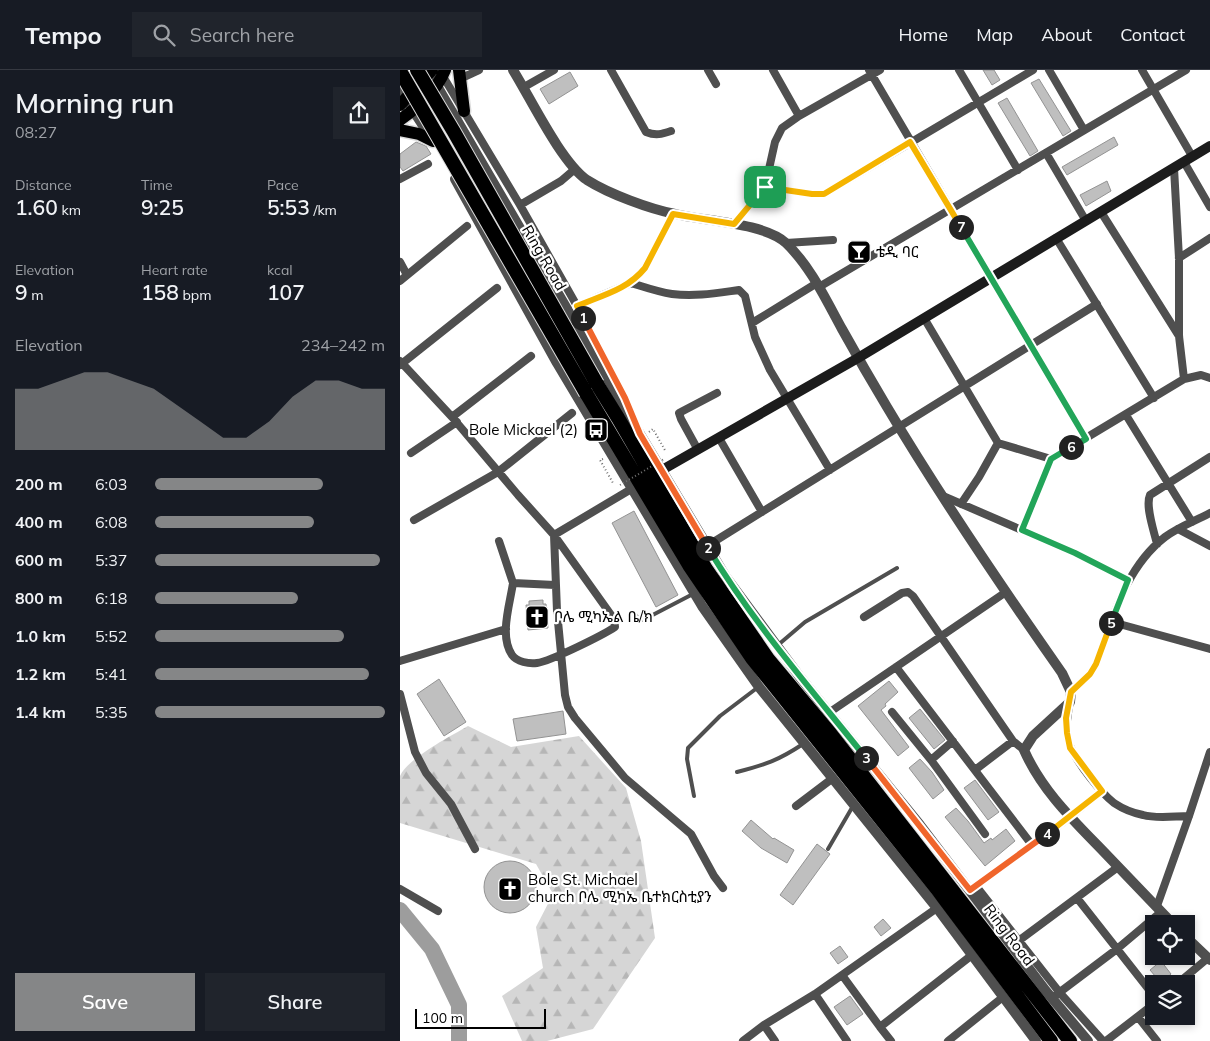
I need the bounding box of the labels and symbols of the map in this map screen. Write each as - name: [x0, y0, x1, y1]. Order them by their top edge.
- pin: [744, 166, 786, 208]
- pin: 7: [948, 214, 974, 240]
- street label: Ring Road: [518, 222, 571, 294]
- bar icon: ቴዲ ባር: [846, 239, 872, 265]
- place label: ቴዲ ባር: [876, 242, 919, 261]
- pin: 1: [570, 306, 596, 330]
- bus stop icon: Bole Mickael (2): [583, 417, 609, 443]
- place label: Bole Mickael (2): [469, 420, 578, 439]
- pin: 6: [1058, 434, 1084, 460]
- pin: 2: [696, 536, 720, 560]
- church icon: ቦሌ ሚካኤል ቤ/ክ: [524, 604, 550, 630]
- place label: ቦሌ ሚካኤል ቤ/ክ: [554, 607, 653, 626]
- pin: 5: [1098, 610, 1124, 636]
- pin: 3: [854, 746, 878, 770]
- pin: 4: [1034, 822, 1060, 846]
- place label: Bole St. Michael church ቦሌ ሚካኤ ቤተክርስቲያን: [528, 870, 711, 906]
- church icon: Bole St. Michael church ቦሌ ሚካኤ ቤተክርስቲያን: [497, 876, 523, 902]
- street label: Ring Road: [980, 900, 1039, 969]
- scale bar: [415, 1006, 546, 1029]

